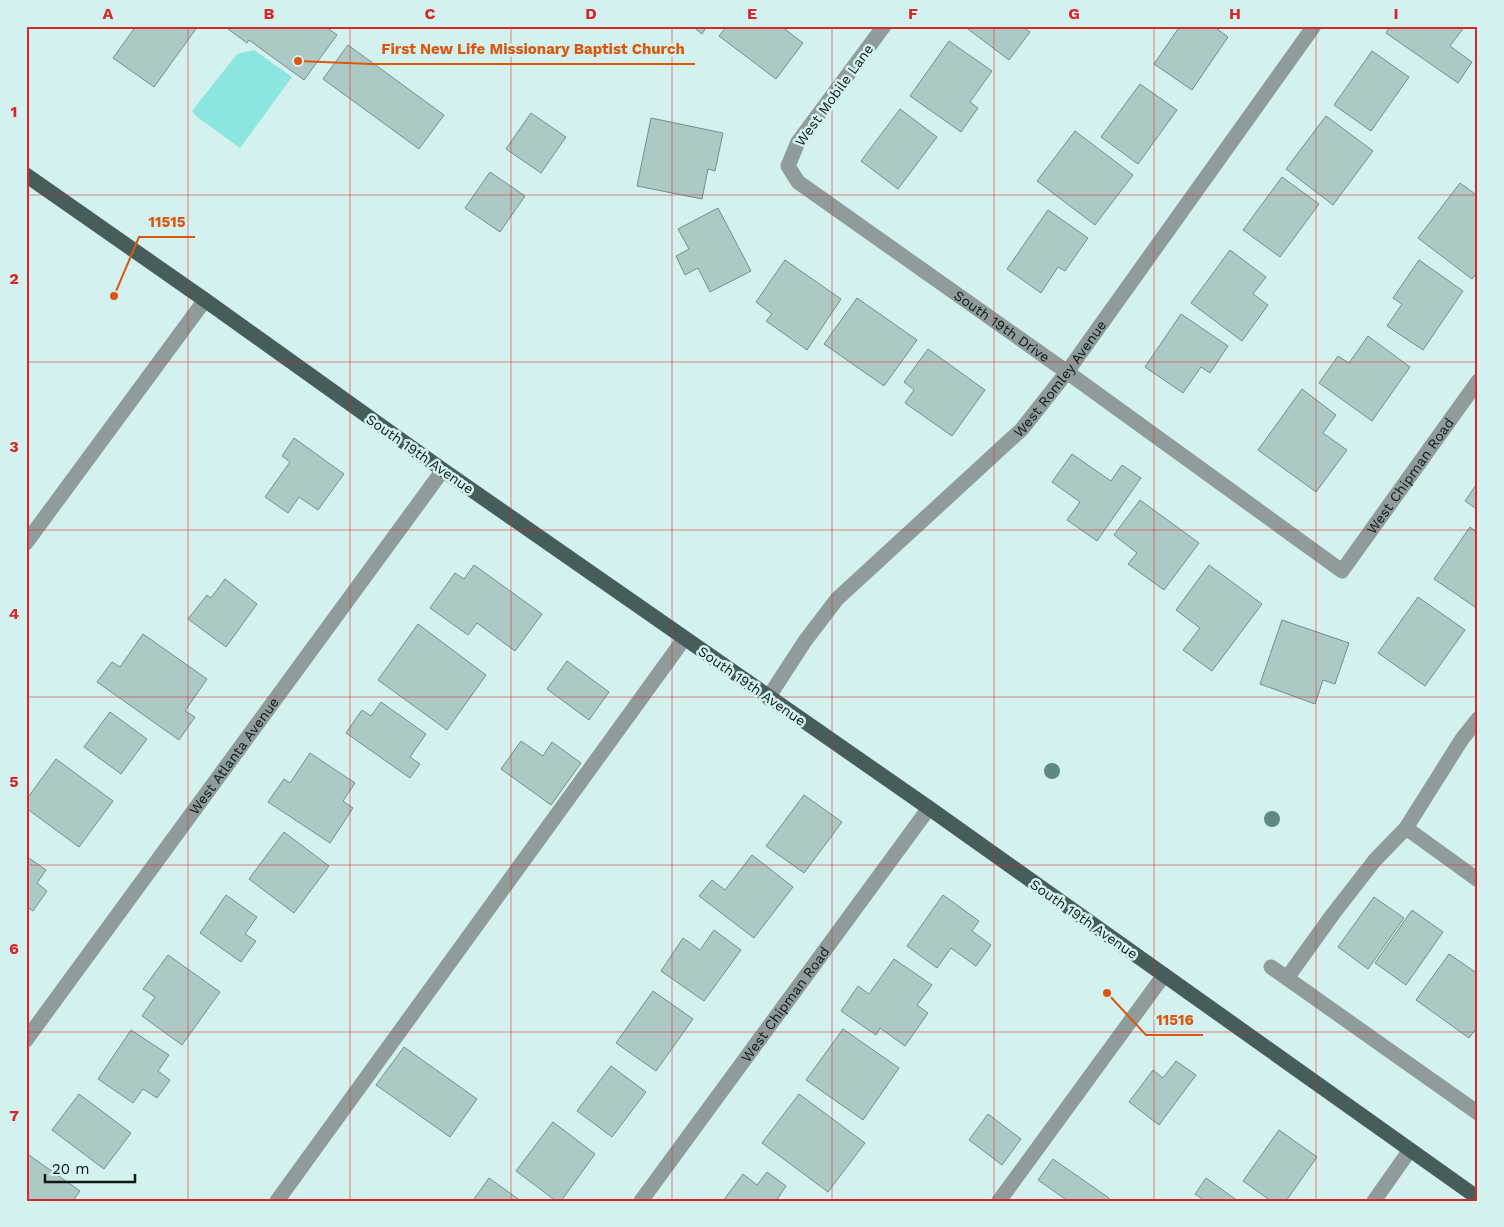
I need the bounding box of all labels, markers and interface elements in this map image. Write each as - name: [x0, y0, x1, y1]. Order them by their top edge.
- text: A: [103, 4, 114, 23]
- text: B: [264, 4, 275, 23]
- text: C: [425, 4, 436, 23]
- text: D: [585, 4, 597, 23]
- text: E: [747, 4, 757, 23]
- text: F: [908, 4, 918, 23]
- text: G: [1068, 4, 1080, 23]
- text: H: [1229, 4, 1241, 23]
- text: I: [1393, 4, 1399, 23]
- callout: First New Life Missionary Baptist Church: [371, 34, 695, 64]
- text: First New Life Missionary Baptist Church: [381, 40, 685, 58]
- street label: West Mobile Lane: [792, 41, 876, 149]
- text: 1: [11, 102, 17, 121]
- callout: 11515: [139, 207, 195, 237]
- text: 11515: [149, 213, 186, 231]
- text: 2: [9, 269, 19, 288]
- street label: South 19th Drive: [951, 287, 1053, 365]
- street label: West Romley Avenue: [1010, 317, 1109, 441]
- street label: South 19th Avenue: [363, 411, 477, 497]
- street label: West Chipman Road: [1363, 415, 1457, 537]
- text: 3: [9, 437, 19, 456]
- text: 4: [9, 604, 19, 623]
- street label: South 19th Avenue: [695, 643, 809, 729]
- street label: West Atlanta Avenue: [186, 694, 282, 818]
- text: 5: [9, 772, 19, 791]
- street label: South 19th Avenue: [1027, 876, 1141, 962]
- text: 6: [9, 939, 19, 958]
- street label: West Chipman Road: [738, 943, 833, 1065]
- callout: 11516: [1146, 1005, 1203, 1035]
- text: 11516: [1156, 1011, 1194, 1029]
- text: 7: [9, 1106, 19, 1125]
- scale bar: [45, 1152, 135, 1184]
- text: 20 m: [52, 1160, 90, 1178]

